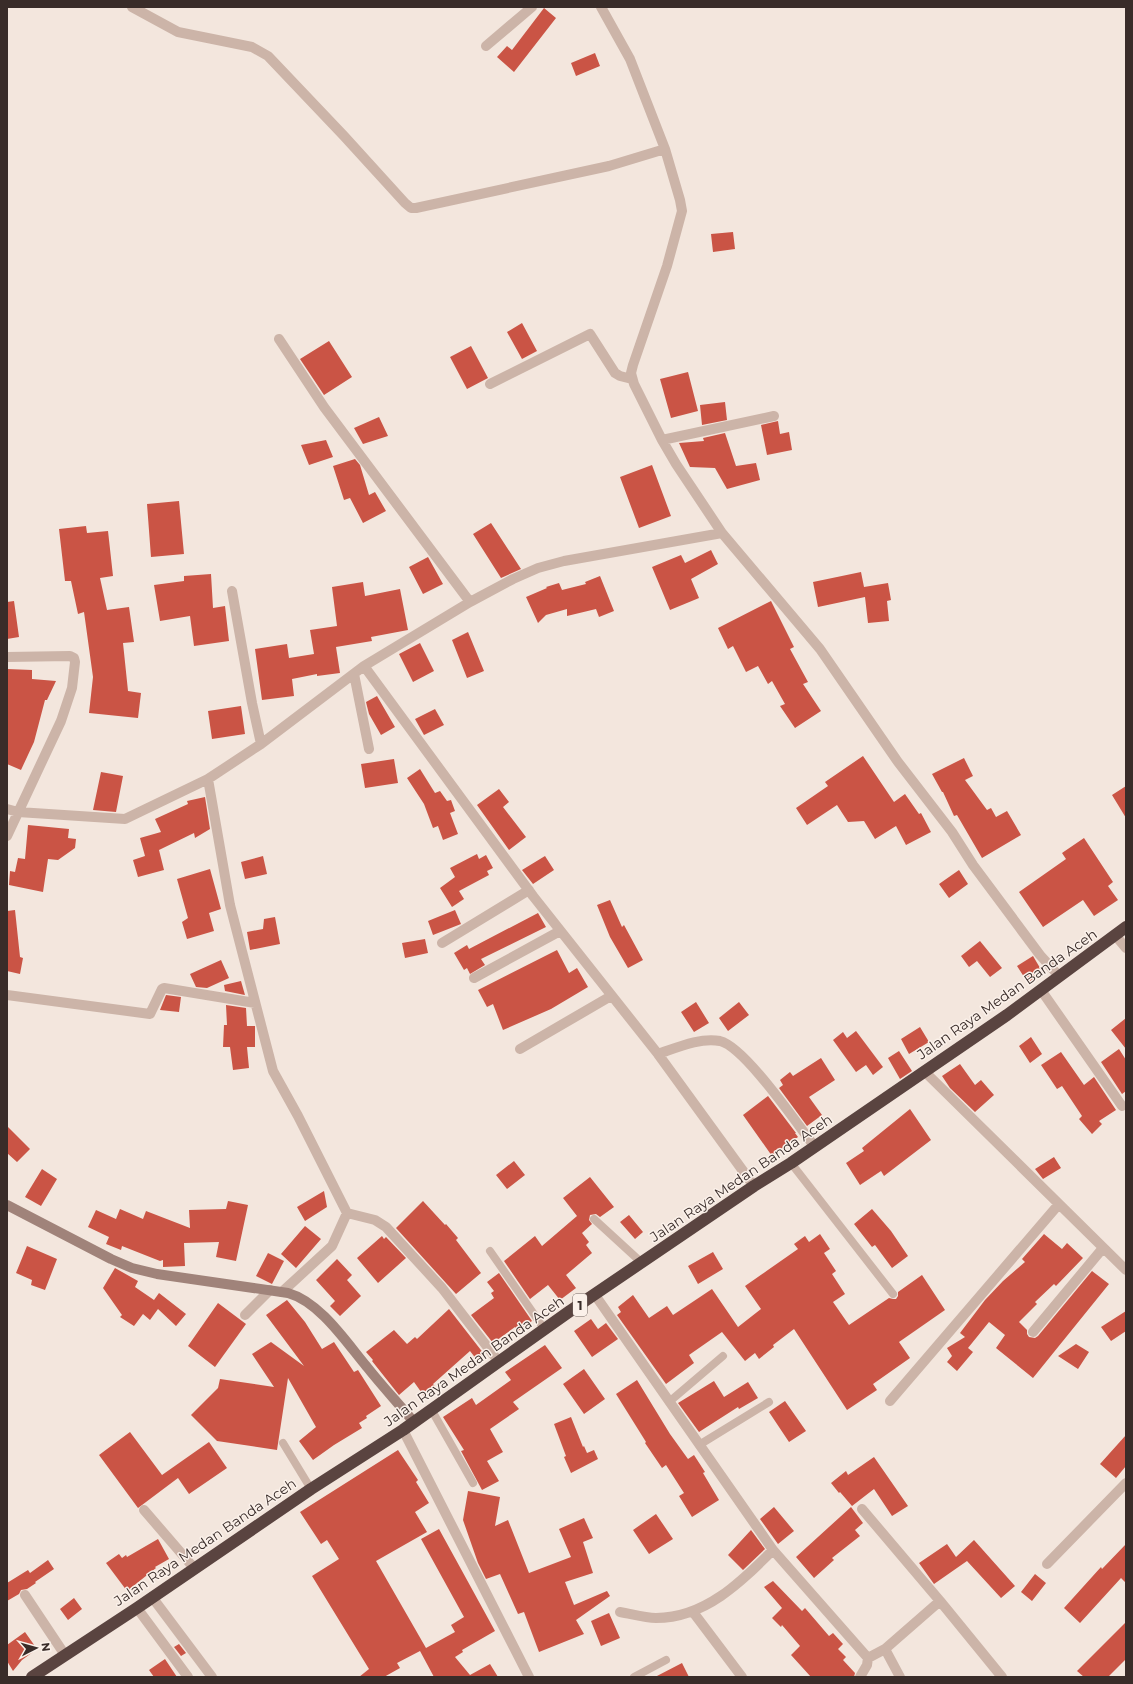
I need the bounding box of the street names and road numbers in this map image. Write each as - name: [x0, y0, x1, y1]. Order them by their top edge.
- street label: Jalan Raya Medan Banda Aceh: [913, 925, 1101, 1064]
- street label: Jalan Raya Medan Banda Aceh: [646, 1110, 835, 1246]
- street label: Jalan Raya Medan Banda Aceh: [380, 1292, 568, 1431]
- road number: 1: [573, 1294, 587, 1316]
- street label: Jalan Raya Medan Banda Aceh: [110, 1474, 299, 1610]

